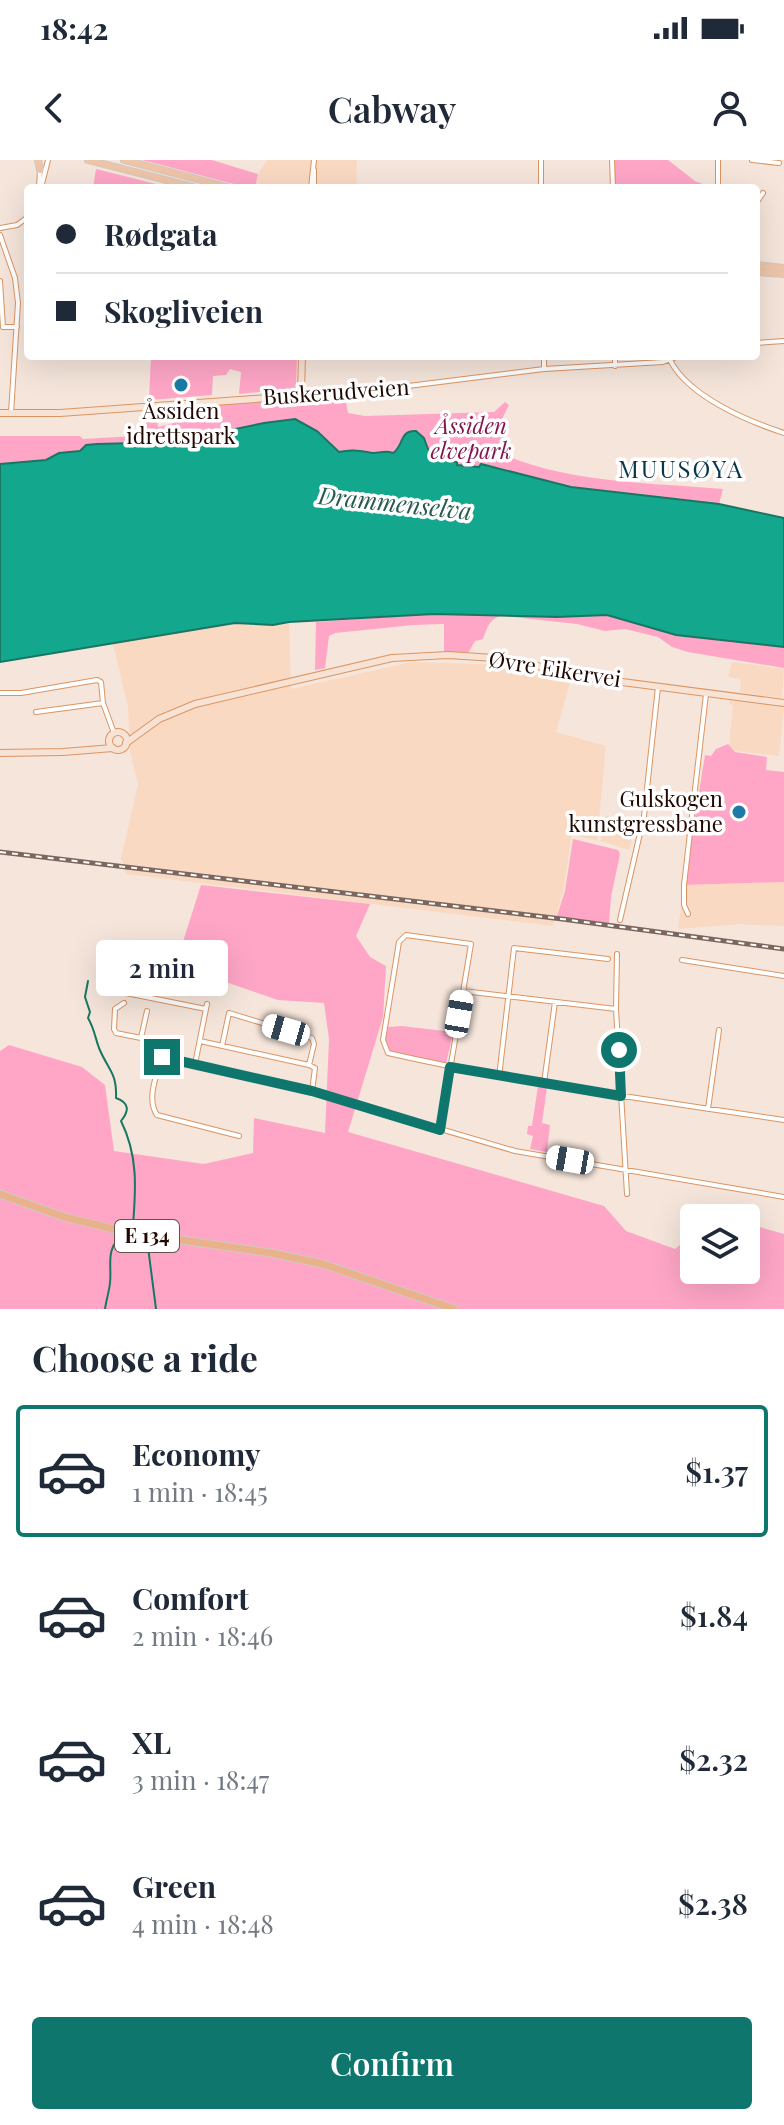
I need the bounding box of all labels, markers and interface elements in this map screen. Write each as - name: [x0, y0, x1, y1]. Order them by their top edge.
- text: 18:42: [40, 8, 109, 48]
- text: Cabway: [328, 84, 456, 132]
- icon: back: [32, 86, 76, 130]
- icon: person: [708, 86, 752, 130]
- text: Rødgata: [104, 214, 218, 254]
- text: Skogliveien: [104, 291, 263, 331]
- street label: Buskerudveien: [262, 371, 410, 411]
- marker: Åssiden idrettspark: [172, 376, 190, 394]
- place label: Åssiden idrettspark: [126, 395, 236, 450]
- park label: Åssiden elvepark: [430, 410, 512, 465]
- district label: MUUSØYA: [618, 452, 744, 484]
- water label: Drammenselva: [316, 478, 474, 526]
- street label: Øvre Eikervei: [487, 643, 623, 693]
- place label: Gulskogen kunstgressbane: [568, 783, 723, 838]
- marker: Gulskogen kunstgressbane: [730, 803, 748, 821]
- callout: 2 min: [96, 941, 228, 997]
- text: 2 min: [129, 950, 195, 985]
- car: [443, 988, 475, 1040]
- car: [260, 1012, 312, 1048]
- route start: [601, 1032, 637, 1068]
- route end: [144, 1039, 180, 1075]
- car: [544, 1144, 596, 1176]
- map controls: [680, 1204, 760, 1284]
- button: layers: [680, 1204, 760, 1284]
- road number: E 134: [115, 1220, 179, 1252]
- text: Choose a ride: [32, 1333, 258, 1381]
- text: Economy: [132, 1434, 261, 1474]
- icon: car: [36, 1435, 108, 1507]
- text: $1.37: [685, 1451, 748, 1491]
- text: 1 min · 18:45: [132, 1474, 268, 1509]
- text: Comfort: [132, 1578, 249, 1618]
- icon: car: [36, 1579, 108, 1651]
- text: $1.84: [680, 1595, 748, 1635]
- text: 2 min · 18:46: [132, 1618, 273, 1653]
- text: XL: [132, 1722, 171, 1762]
- icon: car: [36, 1723, 108, 1795]
- text: $2.32: [679, 1739, 748, 1779]
- text: 3 min · 18:47: [132, 1762, 269, 1797]
- text: Green: [132, 1866, 216, 1906]
- icon: car: [36, 1867, 108, 1939]
- text: $2.38: [678, 1883, 748, 1923]
- text: 4 min · 18:48: [132, 1906, 274, 1941]
- button: Confirm: [32, 2017, 752, 2109]

